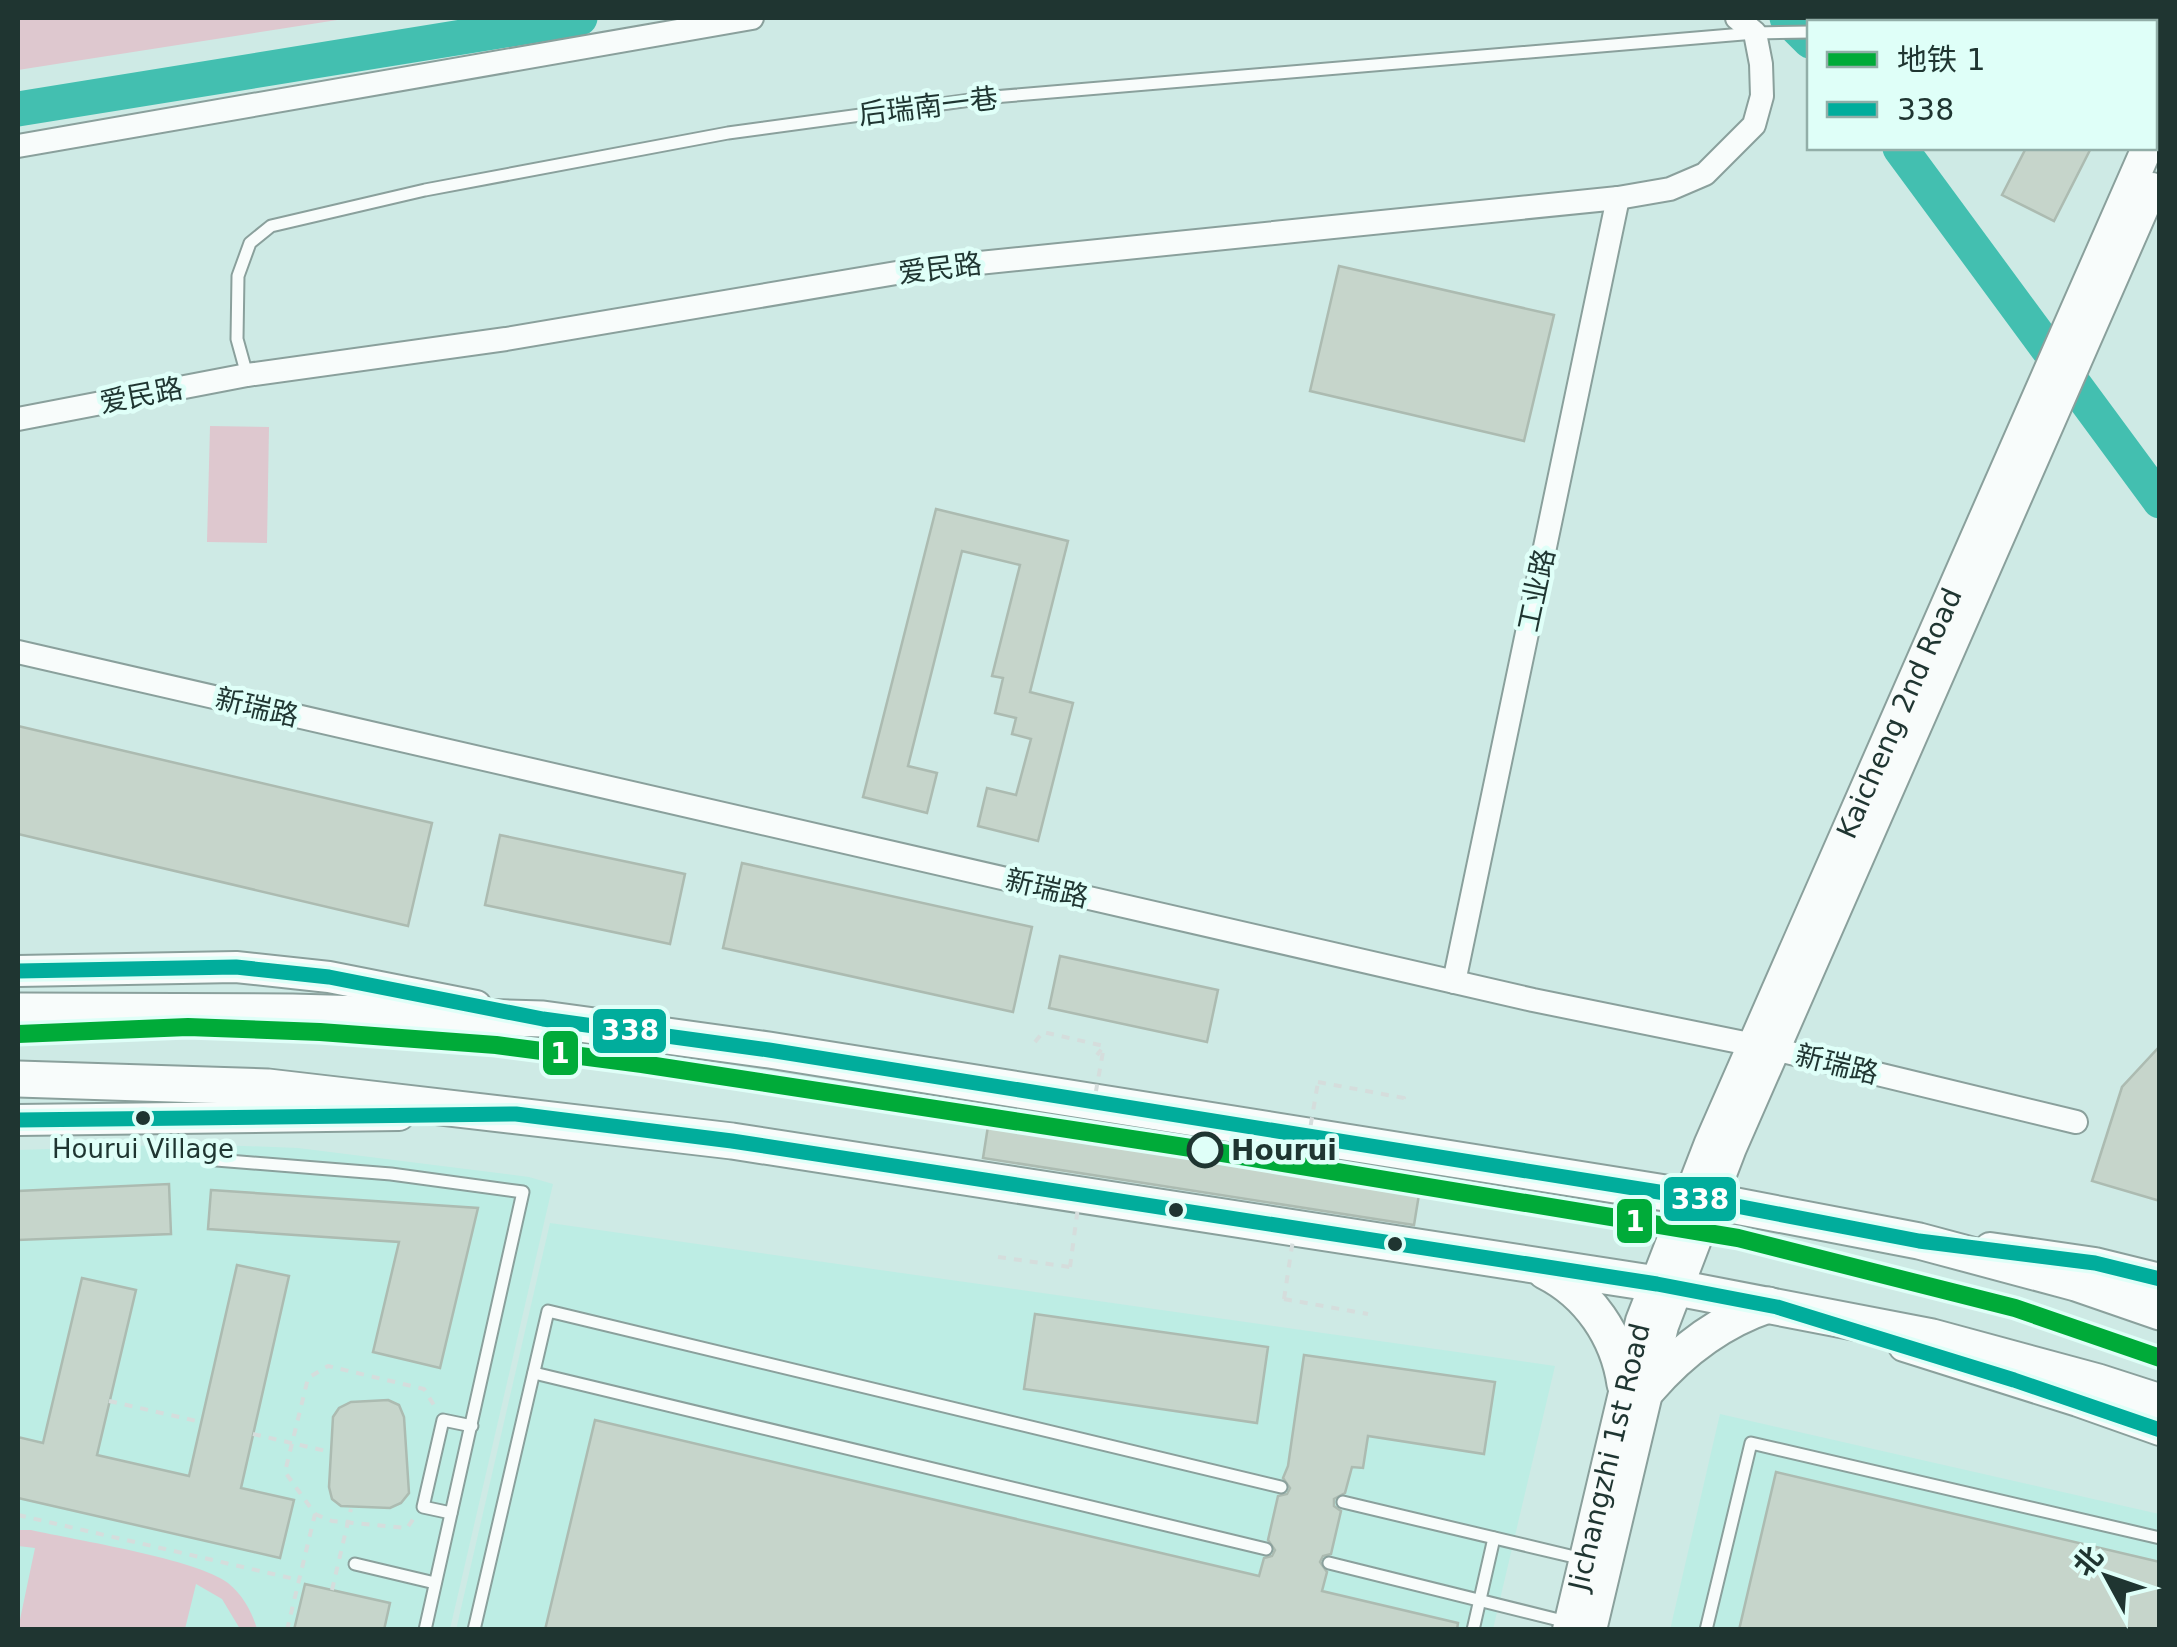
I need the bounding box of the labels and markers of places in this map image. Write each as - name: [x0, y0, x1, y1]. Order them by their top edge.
- marker: Hourui Village: [133, 1108, 153, 1128]
- marker: Hourui: [1188, 1133, 1222, 1167]
- place label: Hourui Village: [52, 1134, 234, 1164]
- place label: Hourui: [1231, 1134, 1337, 1167]
- unlabelled marker: [1166, 1200, 1186, 1220]
- unlabelled marker: [1385, 1234, 1405, 1254]

